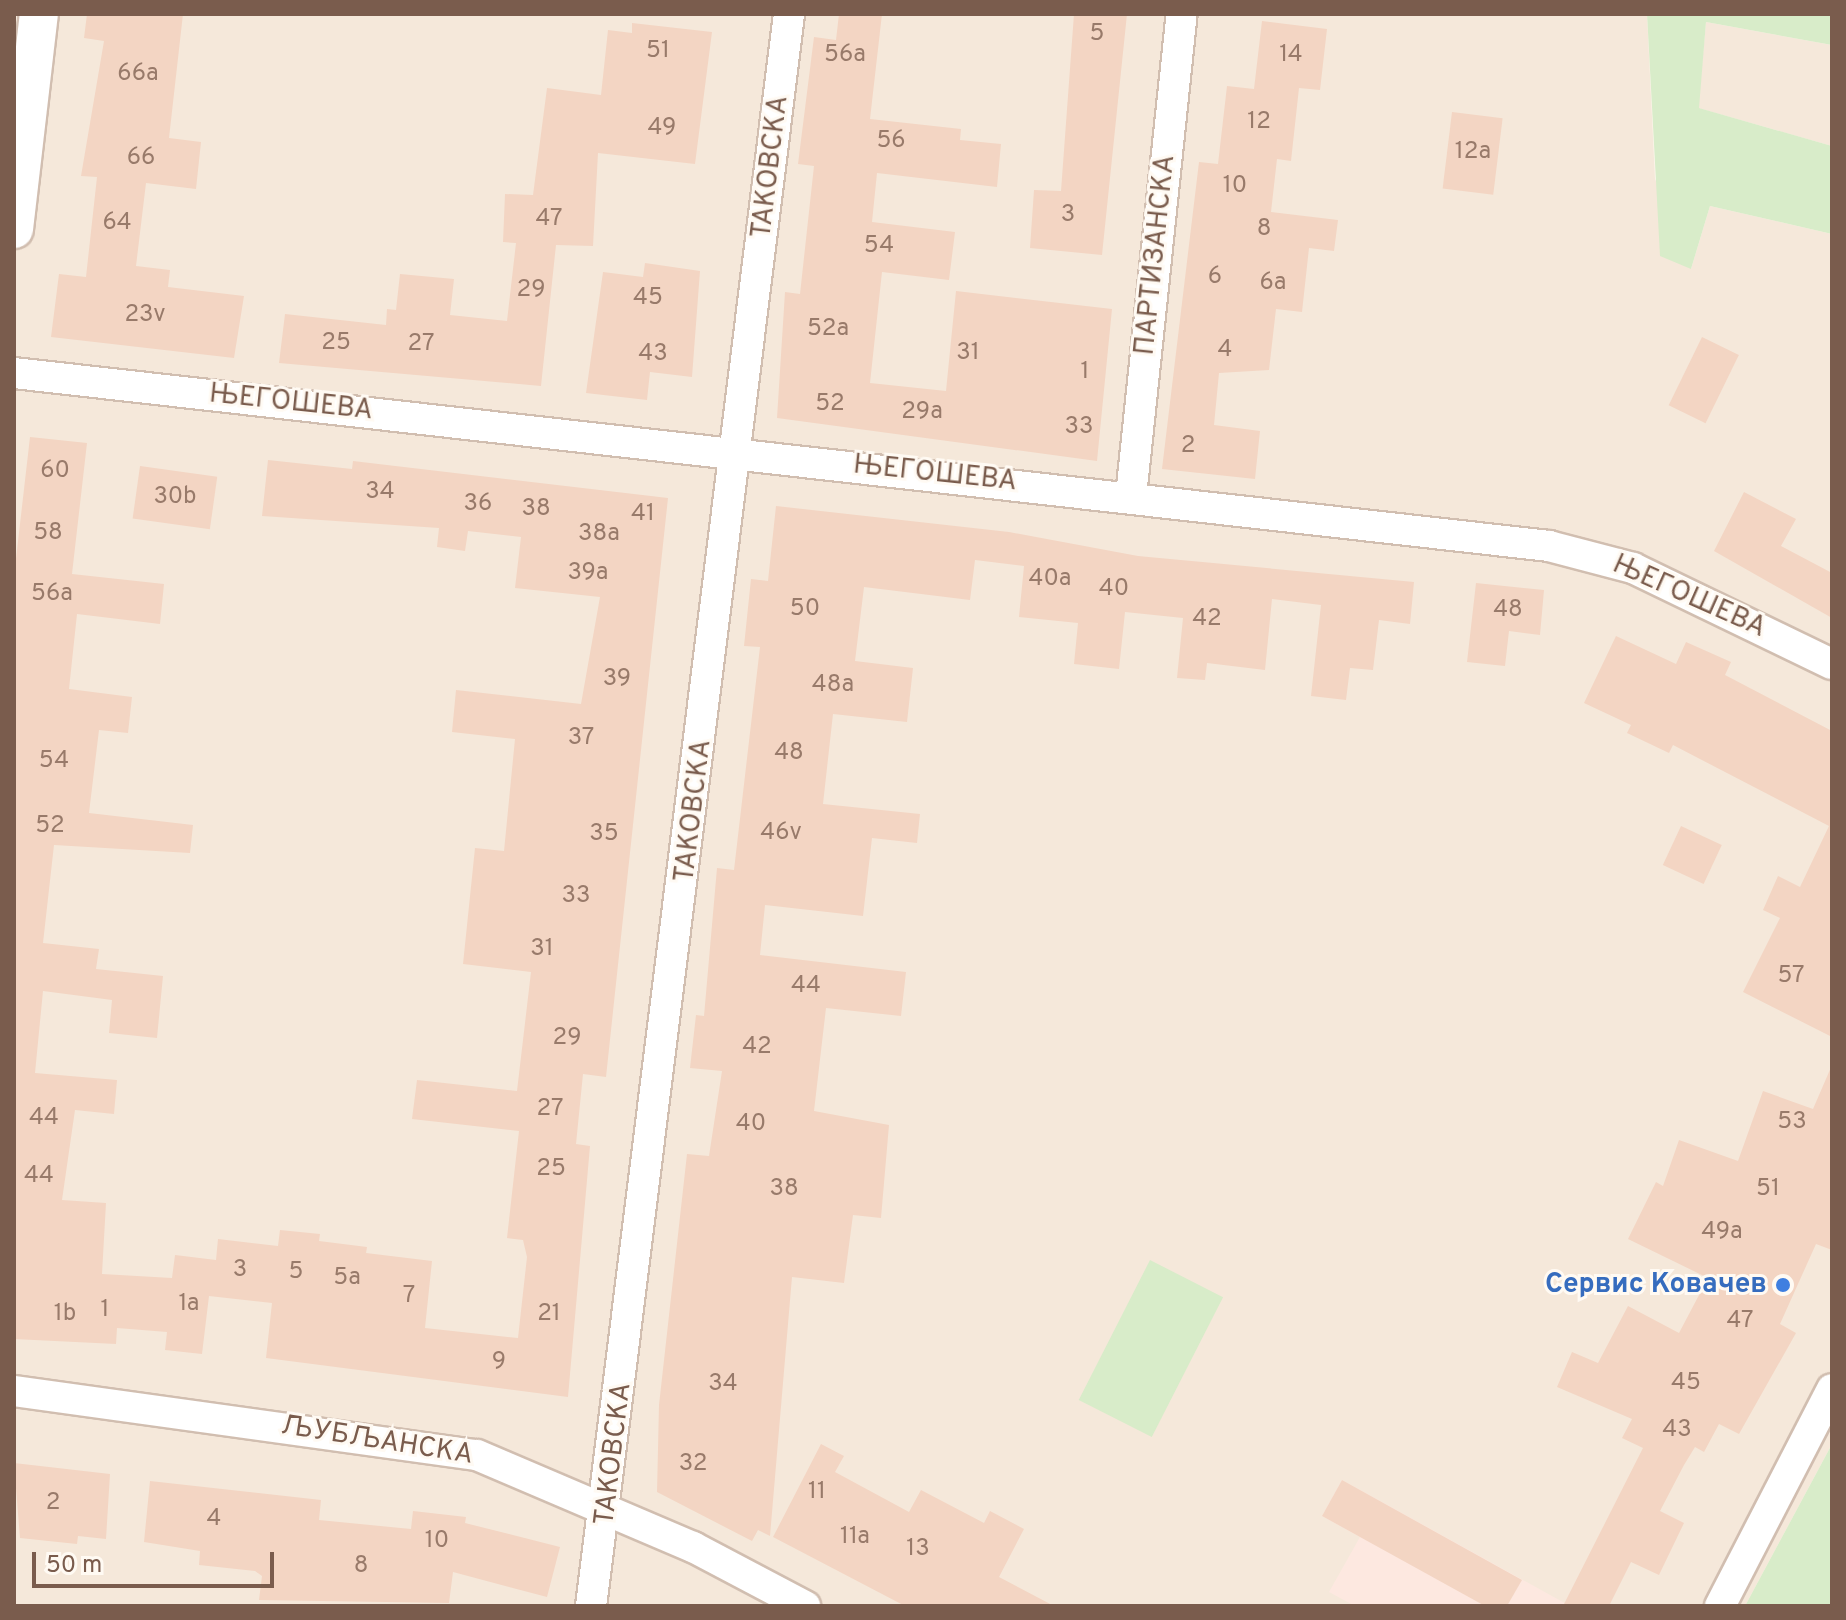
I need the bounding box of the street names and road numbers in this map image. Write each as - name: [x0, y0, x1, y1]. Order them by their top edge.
- street label: ТАКОВСКА: [746, 94, 796, 240]
- street label: ПАРТИЗАНСКА: [1129, 153, 1183, 357]
- street label: ЊЕГОШЕВА: [207, 378, 375, 428]
- street label: ЊЕГОШЕВА: [851, 449, 1019, 499]
- street label: ЊЕГОШЕВА: [1607, 548, 1771, 646]
- street label: ТАКОВСКА: [669, 738, 719, 884]
- street label: ТАКОВСКА: [589, 1381, 639, 1527]
- street label: ЉУБЉАНСКА: [279, 1409, 475, 1473]

